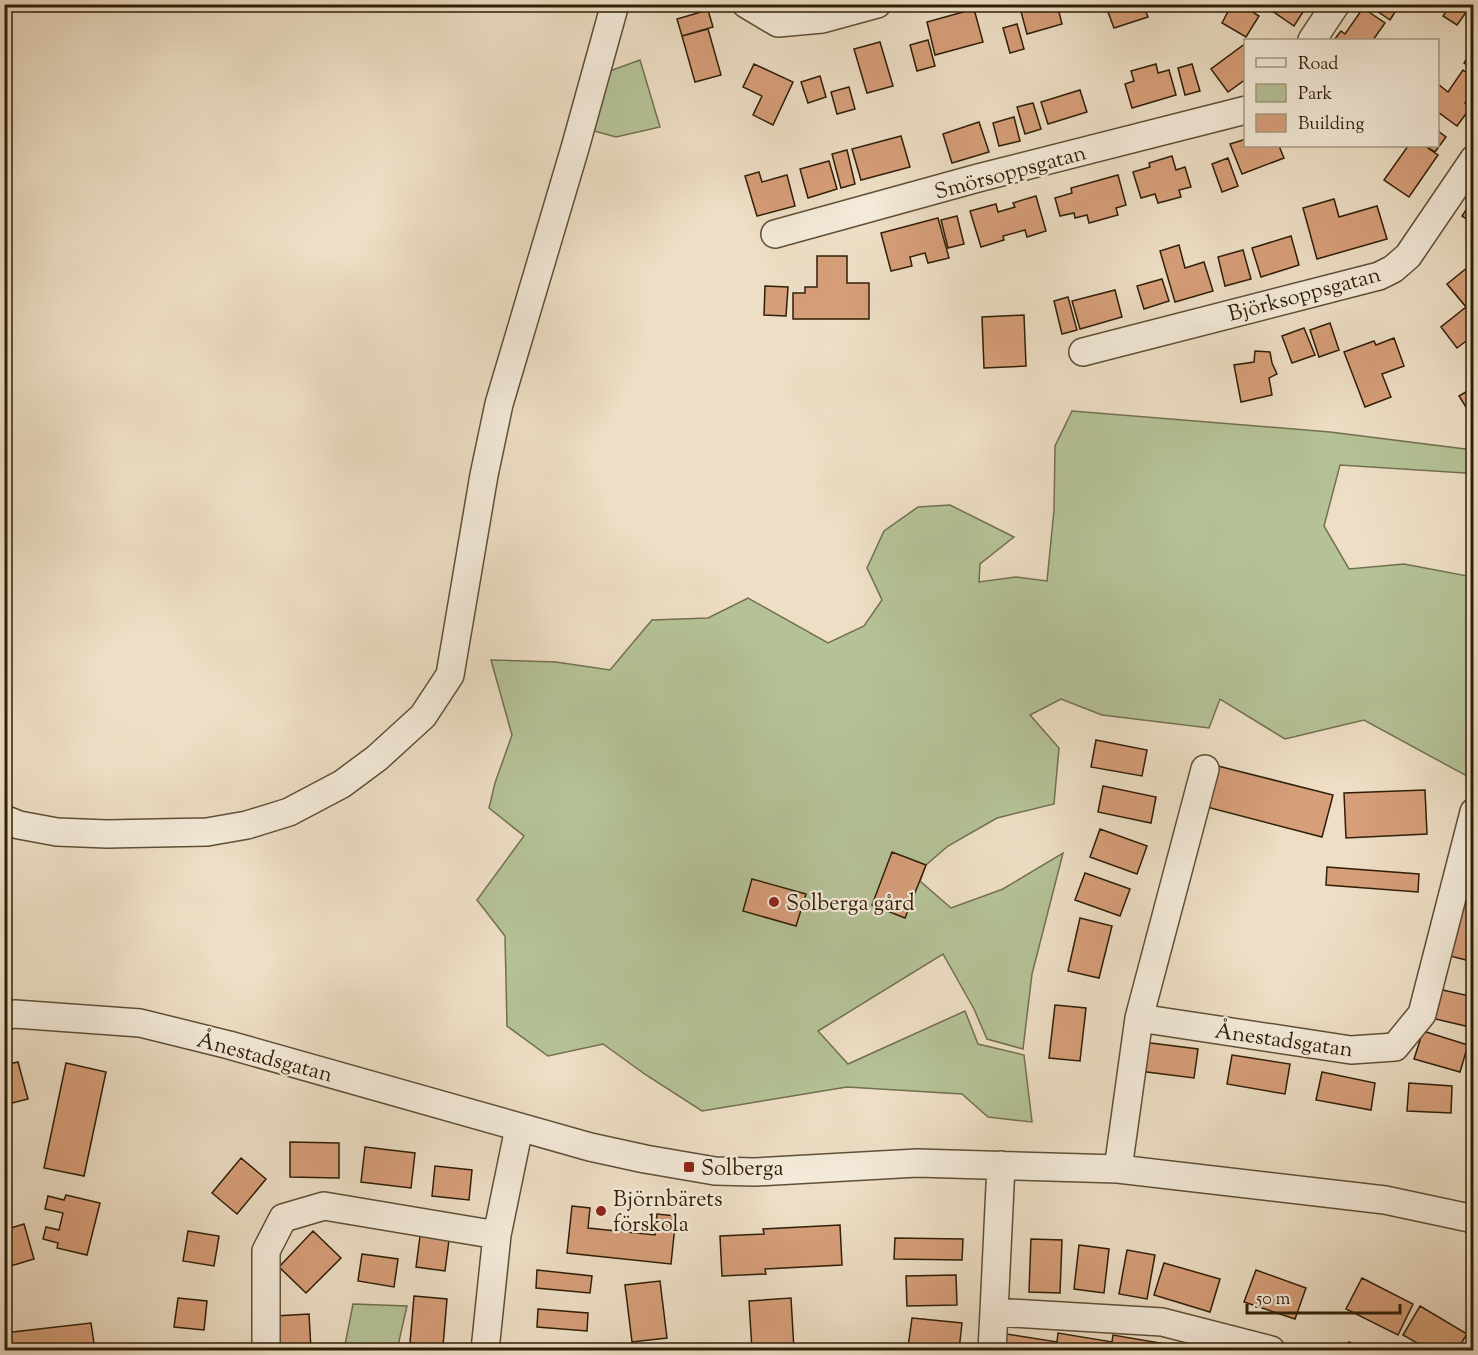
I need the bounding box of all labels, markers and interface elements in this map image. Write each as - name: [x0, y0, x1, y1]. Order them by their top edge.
- legend: [1244, 39, 1439, 147]
- text: Road: [1298, 52, 1338, 78]
- text: Park: [1298, 82, 1333, 108]
- text: Building: [1298, 112, 1364, 138]
- street label: Smörsoppsgatan: [931, 138, 1090, 210]
- street label: Björksoppsgatan: [1225, 260, 1385, 332]
- place label: Solberga gård: [786, 889, 915, 921]
- marker: Solberga gård: [767, 895, 781, 909]
- street label: Ånestadsgatan: [1212, 1015, 1355, 1068]
- street label: Ånestadsgatan: [193, 1024, 336, 1092]
- place label: Solberga: [701, 1154, 784, 1186]
- marker: Solberga: [682, 1160, 696, 1174]
- place label: Björnbärets förskola: [613, 1185, 723, 1242]
- marker: Björnbärets förskola: [594, 1204, 608, 1218]
- scale bar: [1247, 1277, 1400, 1315]
- text: 50 m: [1255, 1287, 1291, 1313]

